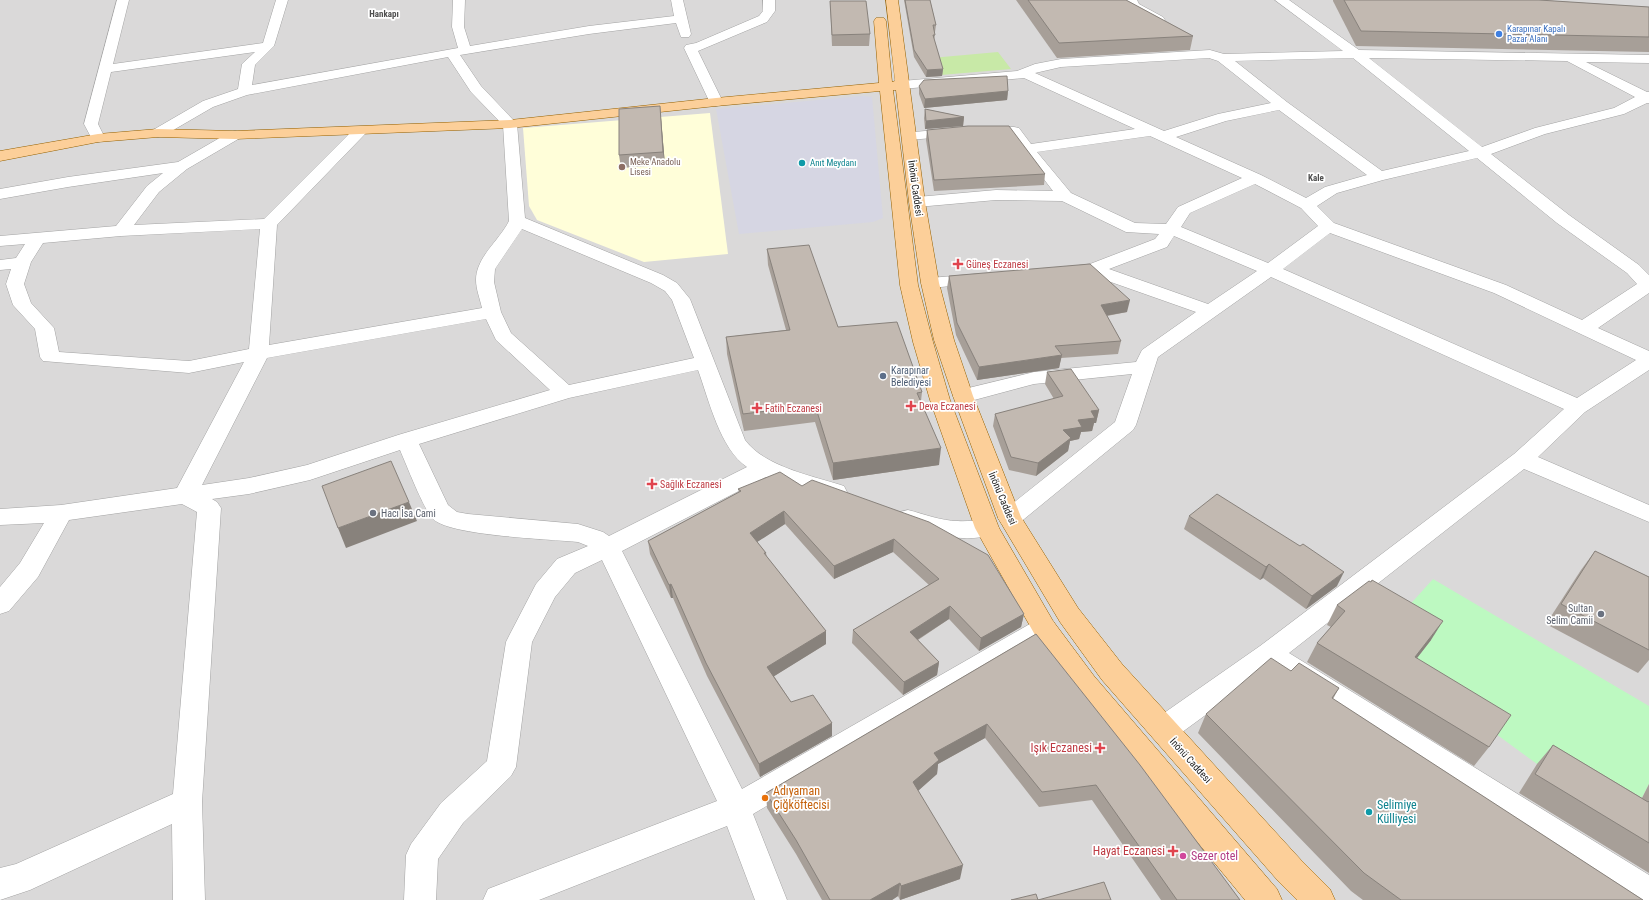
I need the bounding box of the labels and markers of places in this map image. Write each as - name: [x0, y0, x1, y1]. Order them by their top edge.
- place label: Karapınar Kapalı Pazar Alanı: [1507, 24, 1565, 44]
- marker: Karapınar Kapalı Pazar Alanı: [1494, 29, 1504, 39]
- place label: Meke Anadolu Lisesi: [630, 157, 681, 177]
- marker: Anıt Meydanı: [797, 158, 807, 168]
- place label: Anıt Meydanı: [810, 158, 856, 168]
- marker: Meke Anadolu Lisesi: [617, 162, 627, 172]
- marker: Güneş Eczanesi: [953, 259, 963, 269]
- place label: Güneş Eczanesi: [966, 259, 1028, 270]
- place label: Karapınar Belediyesi: [891, 365, 931, 388]
- marker: Karapınar Belediyesi: [878, 371, 888, 381]
- marker: Deva Eczanesi: [906, 401, 916, 411]
- place label: Deva Eczanesi: [919, 401, 976, 412]
- marker: Fatih Eczanesi: [752, 403, 762, 413]
- place label: Fatih Eczanesi: [765, 403, 822, 414]
- marker: Sağlık Eczanesi: [647, 479, 657, 489]
- place label: Sağlık Eczanesi: [660, 479, 721, 490]
- place label: Hacı İsa Cami: [381, 507, 436, 519]
- marker: Hacı İsa Cami: [368, 508, 378, 518]
- place label: Sultan Selim Camii: [1546, 603, 1593, 626]
- marker: Sultan Selim Camii: [1596, 609, 1606, 619]
- place label: Işık Eczanesi: [1030, 741, 1092, 755]
- marker: Işık Eczanesi: [1095, 743, 1105, 753]
- place label: Adıyaman Çiğköftecisi: [773, 784, 829, 812]
- marker: Adıyaman Çiğköftecisi: [760, 793, 770, 803]
- place label: Selimiye Külliyesi: [1377, 798, 1417, 826]
- marker: Selimiye Külliyesi: [1364, 807, 1374, 817]
- place label: Hayat Eczanesi: [1093, 844, 1165, 858]
- marker: Hayat Eczanesi: [1168, 846, 1178, 856]
- place label: Sezer otel: [1191, 849, 1238, 863]
- marker: Sezer otel: [1178, 851, 1188, 861]

